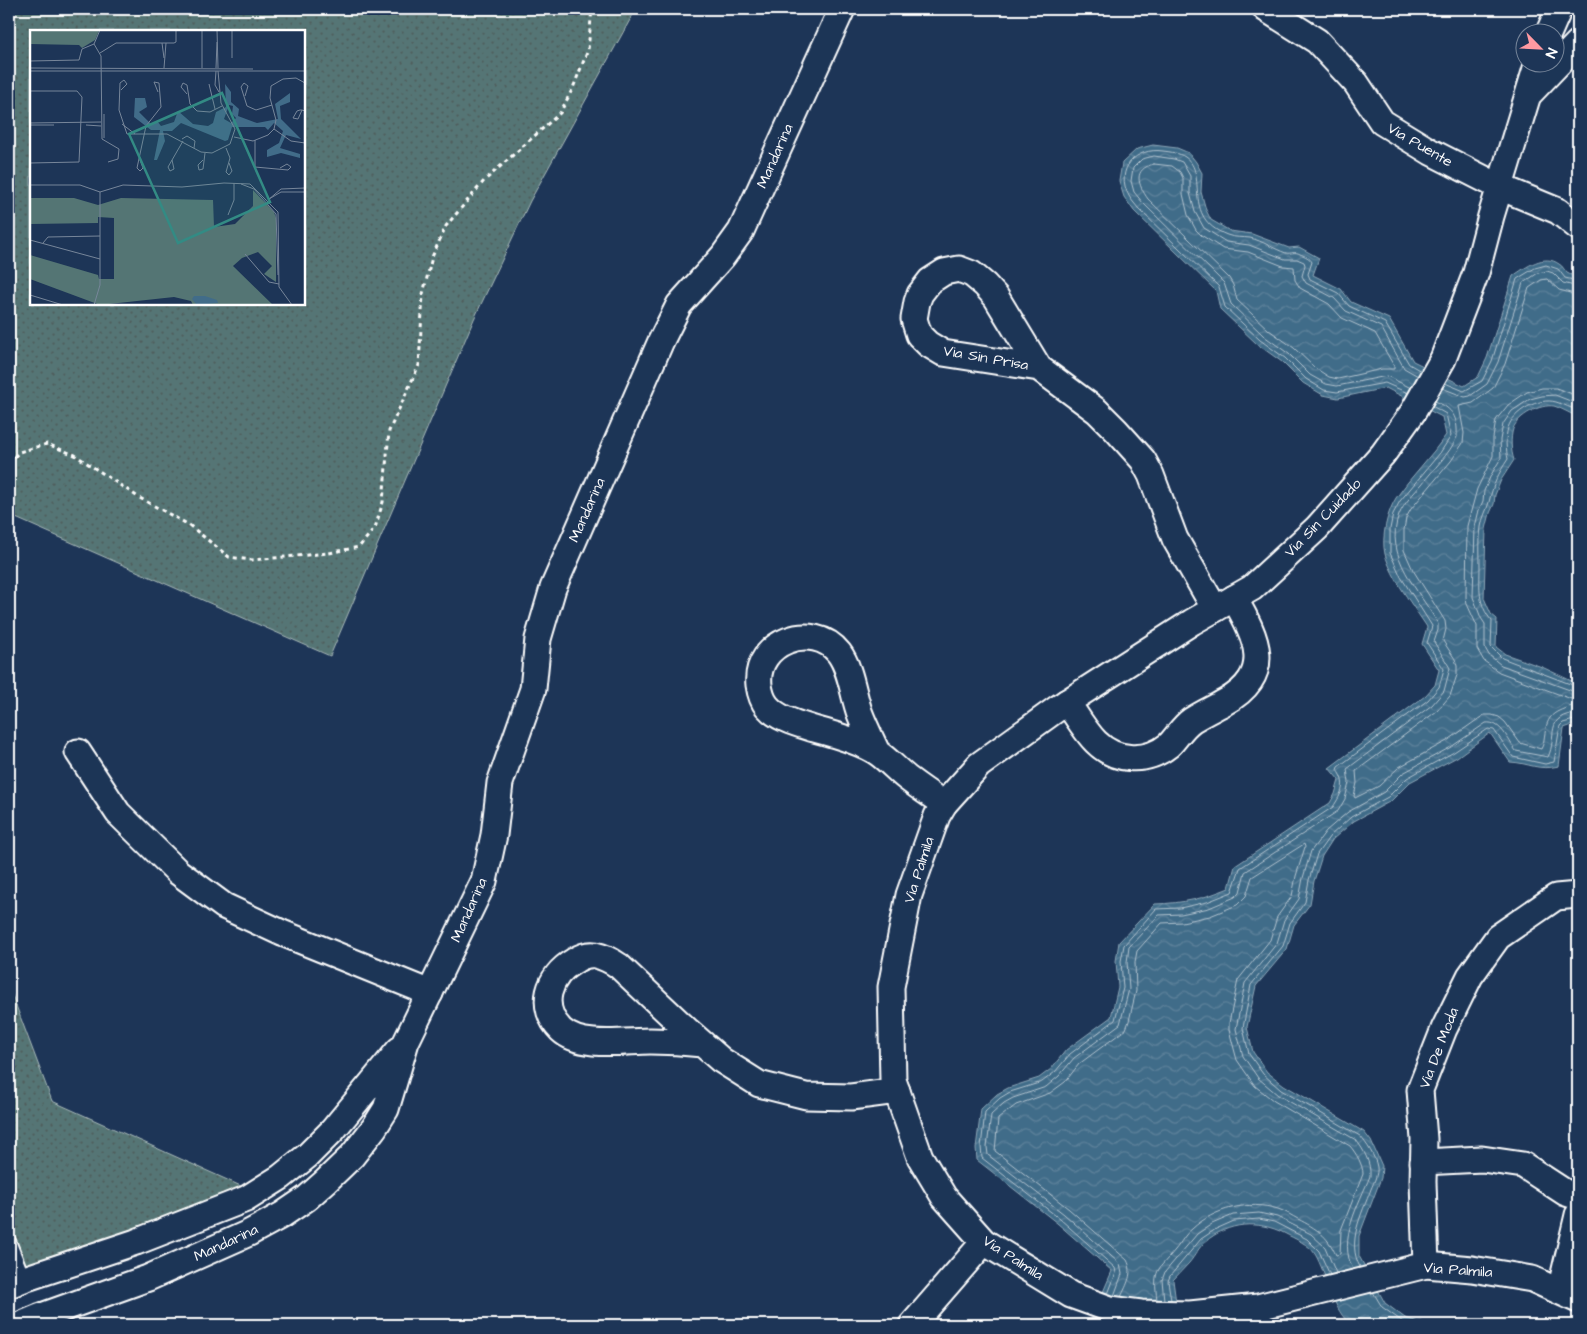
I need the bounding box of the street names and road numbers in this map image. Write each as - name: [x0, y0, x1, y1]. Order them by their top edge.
- street label: Via Puente: [1383, 118, 1457, 172]
- street label: Mandarina: [751, 120, 799, 192]
- street label: Via Sin Prisa: [942, 340, 1031, 376]
- street label: Via Sin Cuidado: [1280, 473, 1367, 562]
- street label: Mandarina: [563, 474, 611, 546]
- street label: Via Palmila: [898, 834, 940, 906]
- street label: Mandarina: [445, 874, 493, 946]
- street label: Via De Moda: [1414, 1004, 1464, 1092]
- street label: Mandarina: [191, 1219, 262, 1267]
- street label: Via Palmila: [978, 1230, 1048, 1286]
- street label: Via Palmila: [1423, 1257, 1493, 1283]

